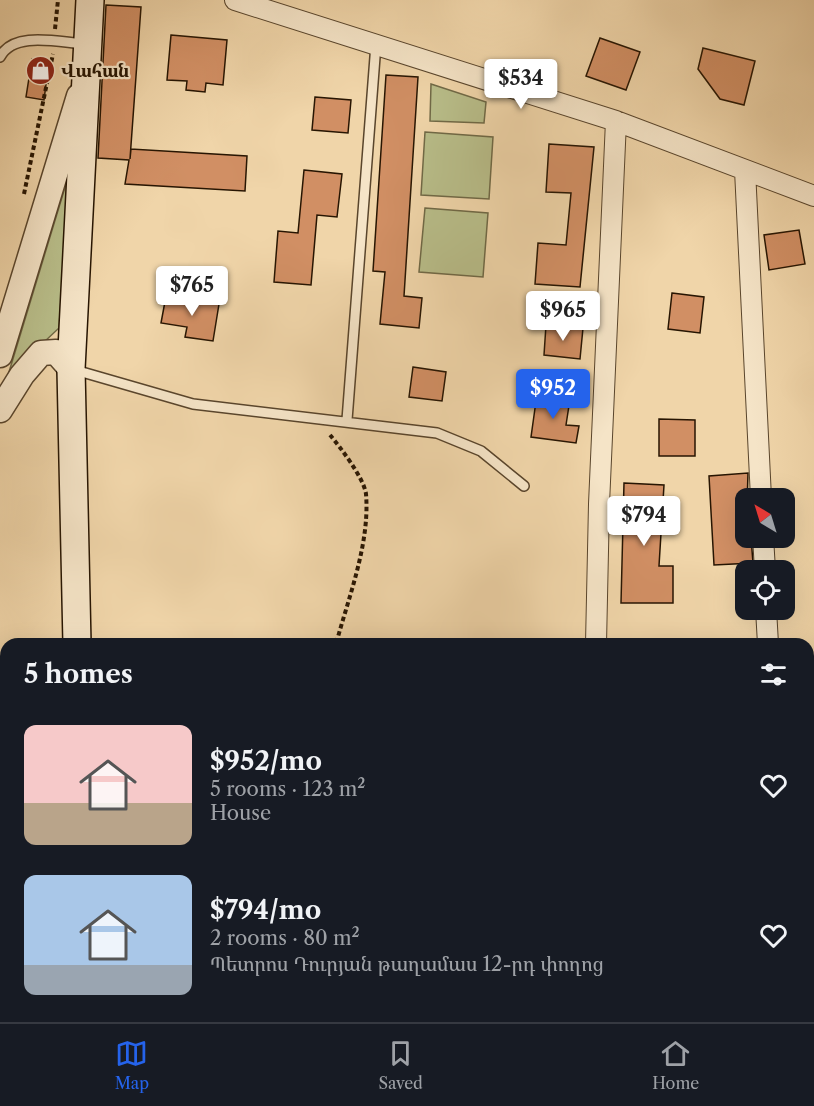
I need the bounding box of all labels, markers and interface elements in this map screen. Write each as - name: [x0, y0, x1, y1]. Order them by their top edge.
- shop icon: Վահան: [24, 55, 56, 87]
- pin: $534: [485, 59, 557, 110]
- place label: Վահան: [61, 60, 129, 82]
- text: $534: [498, 66, 544, 90]
- pin: $765: [156, 266, 228, 317]
- text: $765: [170, 273, 214, 297]
- pin: $965: [527, 291, 599, 342]
- text: $965: [540, 298, 586, 322]
- pin: $952: [517, 369, 589, 420]
- text: $952: [530, 376, 576, 400]
- north arrow: [735, 488, 795, 548]
- map controls: [735, 488, 795, 620]
- pin: $794: [608, 496, 680, 547]
- text: $794: [621, 503, 667, 527]
- button: locate: [735, 560, 795, 620]
- text: 5 homes: [24, 658, 133, 690]
- icon: filters: [757, 658, 790, 691]
- text: $952/mo: [210, 745, 322, 777]
- icon: home: [72, 749, 144, 821]
- icon: heart: [757, 769, 790, 802]
- text: 5 rooms · 123 m²: [210, 777, 366, 801]
- text: House: [210, 801, 271, 825]
- text: $794/mo: [210, 894, 321, 926]
- icon: home: [72, 899, 144, 971]
- icon: heart: [757, 919, 790, 952]
- text: 2 rooms · 80 m²: [210, 926, 360, 950]
- text: Պետրոս Դուրյան թաղամաս 12-րդ փողոց: [210, 952, 604, 976]
- tab: Map: [115, 1037, 149, 1093]
- tab: Saved: [378, 1037, 423, 1093]
- tab: Home: [652, 1037, 699, 1093]

